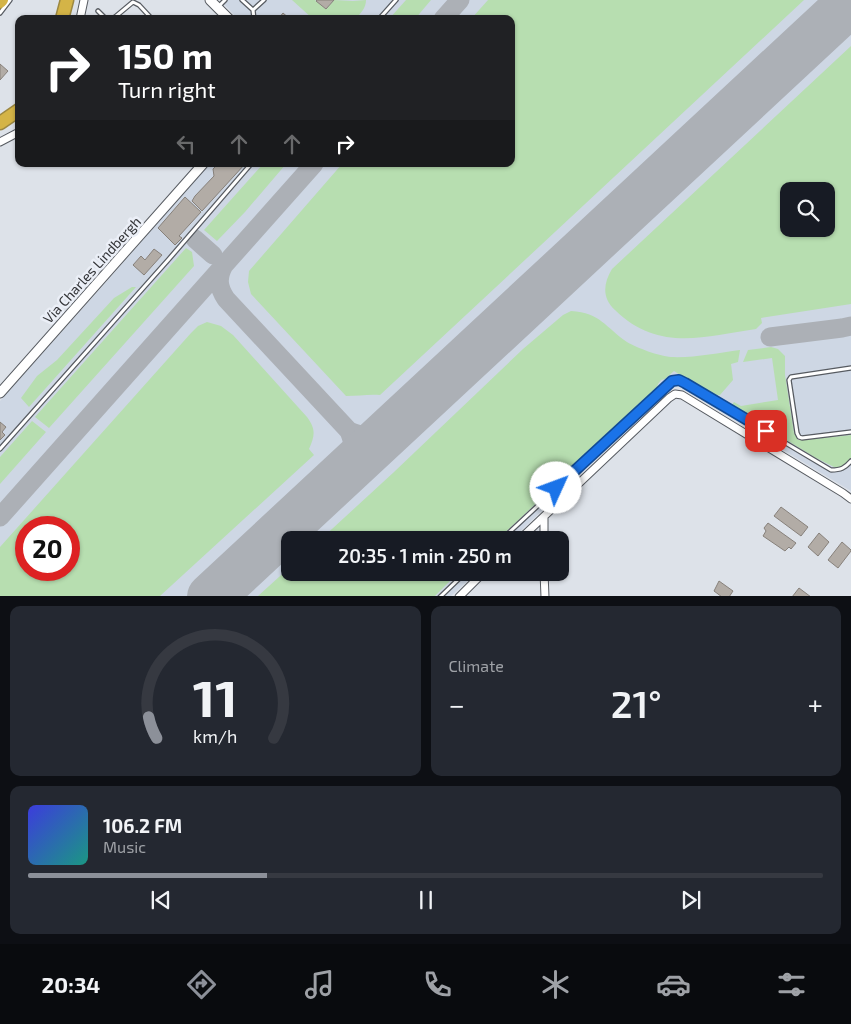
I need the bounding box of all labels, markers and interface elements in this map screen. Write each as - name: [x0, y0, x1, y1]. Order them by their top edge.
- text: 150 m: [118, 34, 213, 76]
- icon: right: [35, 35, 100, 100]
- text: Turn right: [118, 76, 216, 102]
- icon: left: [172, 130, 200, 158]
- icon: ahead: [225, 130, 253, 158]
- icon: ahead: [278, 130, 306, 158]
- icon: right: [331, 130, 359, 158]
- map controls: [780, 182, 835, 237]
- button: search: [780, 182, 835, 237]
- street label: Via Charles Lindbergh: [39, 213, 144, 327]
- pin: [745, 410, 787, 452]
- icon: arrive: [752, 417, 780, 445]
- position arrow: [529, 461, 581, 513]
- speed limit sign: 20: [15, 516, 80, 581]
- text: 20:35 · 1 min · 250 m: [338, 544, 512, 567]
- text: Climate: [449, 656, 504, 675]
- text: 11: [193, 665, 238, 727]
- text: 21°: [611, 680, 662, 726]
- text: −: [449, 687, 465, 721]
- text: +: [808, 687, 823, 721]
- text: km/h: [193, 725, 237, 747]
- text: 106.2 FM: [103, 814, 182, 837]
- text: Music: [103, 837, 146, 856]
- icon: previous: [147, 886, 175, 914]
- icon: pause: [412, 886, 440, 914]
- icon: next: [677, 886, 705, 914]
- icon: directions: [184, 967, 219, 1002]
- icon: music: [302, 967, 337, 1002]
- icon: phone: [420, 967, 455, 1002]
- icon: climate: [538, 967, 573, 1002]
- icon: car: [656, 967, 691, 1002]
- icon: filters: [774, 967, 809, 1002]
- text: 20:34: [42, 971, 100, 997]

